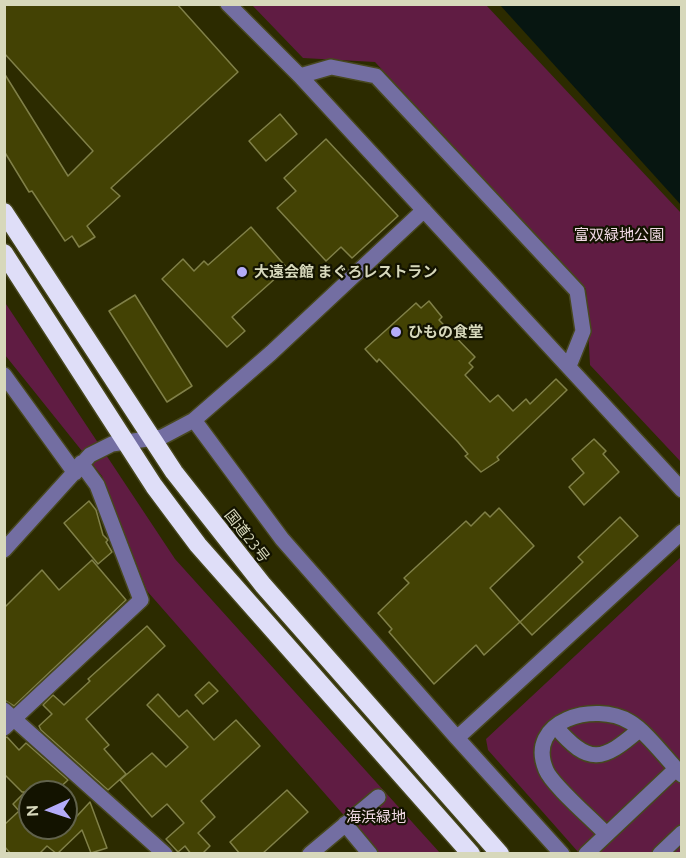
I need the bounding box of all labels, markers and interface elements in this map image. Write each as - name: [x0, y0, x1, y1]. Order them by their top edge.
- park label: 富双緑地公園: [574, 226, 664, 244]
- place label: 大遠会館 まぐろレストラン: [254, 263, 438, 281]
- marker: 大遠会館 まぐろレストラン: [235, 265, 249, 279]
- place label: ひもの食堂: [408, 323, 483, 341]
- marker: ひもの食堂: [389, 325, 403, 339]
- street label: 国道23号: [221, 506, 273, 566]
- north arrow: [18, 780, 78, 840]
- text: N: [23, 804, 41, 817]
- park label: 海浜緑地: [346, 808, 406, 826]

